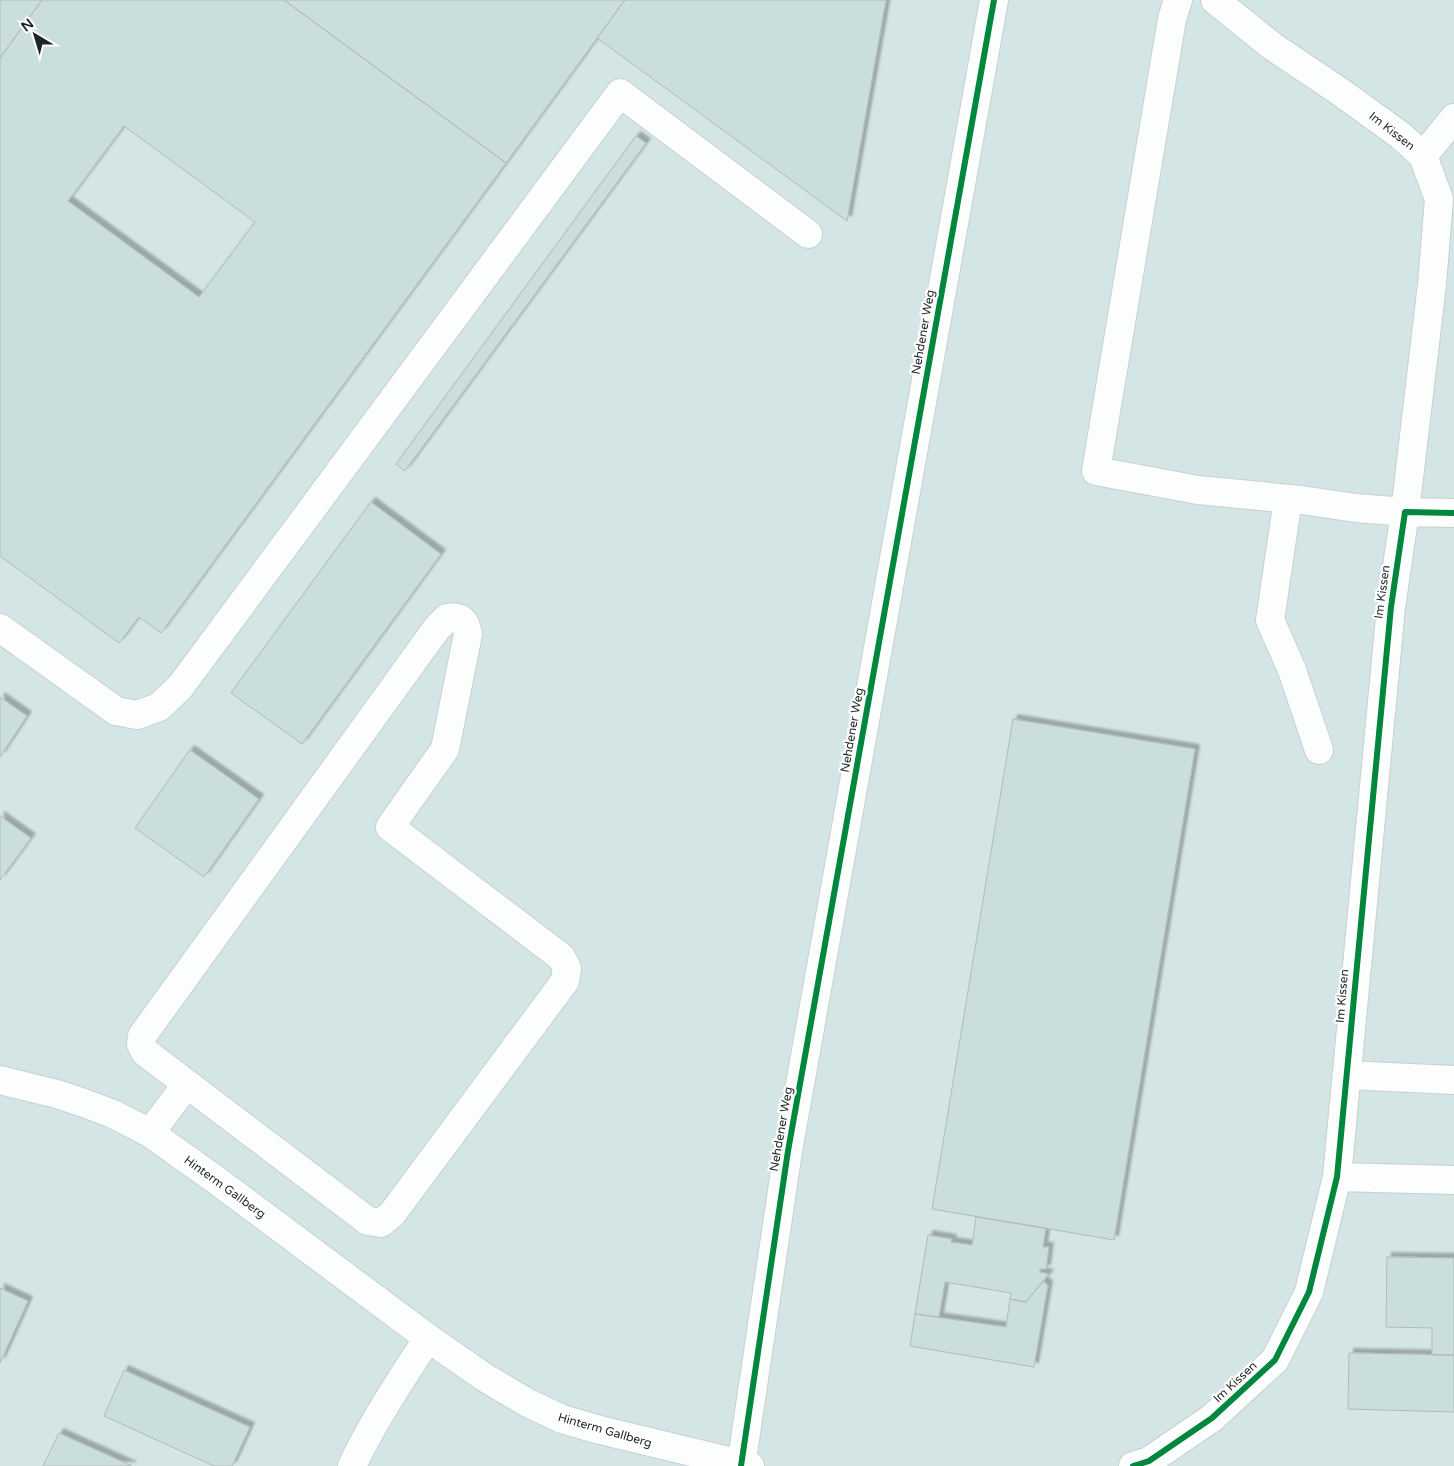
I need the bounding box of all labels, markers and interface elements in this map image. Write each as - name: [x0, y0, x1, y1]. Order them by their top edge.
- north arrow: [10, 10, 60, 60]
- text: N: [18, 15, 37, 35]
- street label: Im Kissen: [1366, 109, 1418, 153]
- street label: Nehdener Weg: [909, 289, 937, 375]
- street label: Im Kissen: [1371, 564, 1393, 620]
- street label: Nehdener Weg: [838, 687, 866, 773]
- street label: Im Kissen: [1333, 968, 1351, 1024]
- street label: Nehdener Weg: [767, 1086, 795, 1172]
- street label: Hinterm Gallberg: [182, 1153, 268, 1221]
- street label: Im Kissen: [1210, 1358, 1260, 1406]
- street label: Hinterm Gallberg: [556, 1410, 654, 1450]

